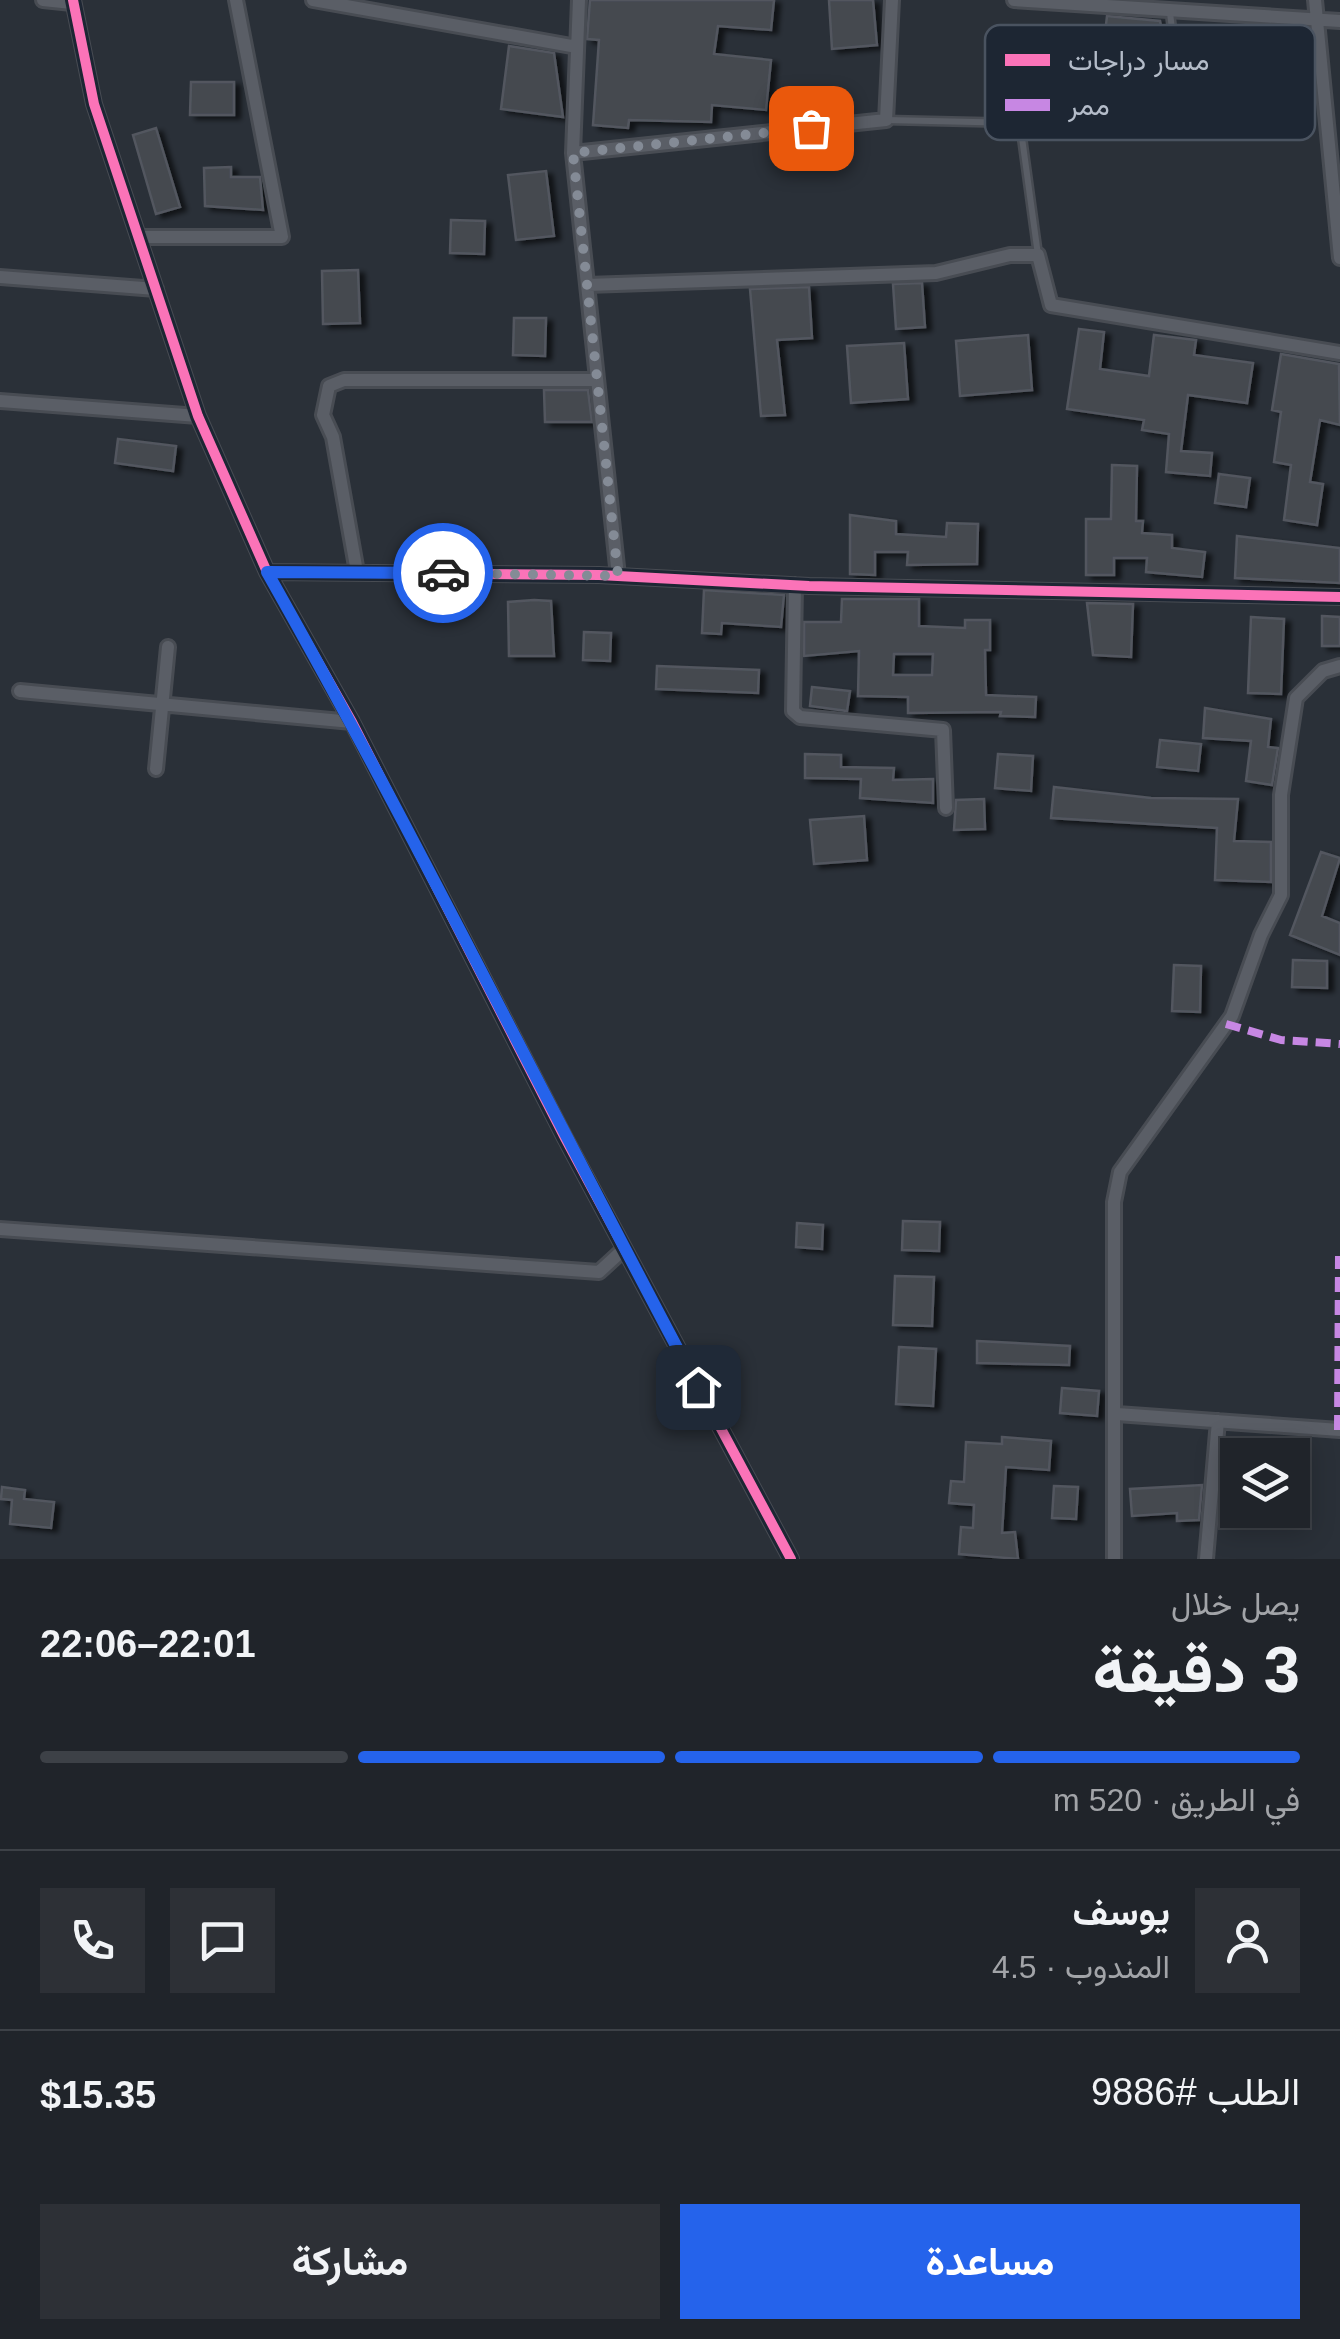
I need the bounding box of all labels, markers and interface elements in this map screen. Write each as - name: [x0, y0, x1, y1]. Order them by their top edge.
- legend: [985, 25, 1315, 140]
- text: مسار دراجات: [1068, 45, 1209, 78]
- pin: [769, 86, 854, 171]
- text: ممر: [1067, 90, 1110, 123]
- icon: bag: [784, 101, 839, 156]
- courier: [393, 523, 493, 623]
- icon: car: [416, 546, 471, 601]
- pin: [656, 1345, 741, 1430]
- icon: home: [671, 1360, 726, 1415]
- map controls: [1220, 1438, 1310, 1528]
- button: layers: [1220, 1438, 1310, 1528]
- text: يصل خلال: [1171, 1586, 1300, 1622]
- text: 22:01–22:06: [40, 1623, 256, 1665]
- text: 3 دقيقة: [1093, 1633, 1300, 1706]
- text: في الطريق · 520 m: [1053, 1782, 1300, 1818]
- button: phone: [40, 1888, 145, 1993]
- button: chat: [170, 1888, 275, 1993]
- button: person: [1195, 1888, 1300, 1993]
- text: يوسف: [1073, 1891, 1170, 1933]
- text: المندوب · 4.5: [992, 1949, 1170, 1985]
- text: الطلب #9886: [1091, 2071, 1300, 2113]
- text: $15.35: [40, 2074, 156, 2116]
- button: مشاركة: [40, 2204, 660, 2319]
- button: مساعدة: [680, 2204, 1300, 2319]

